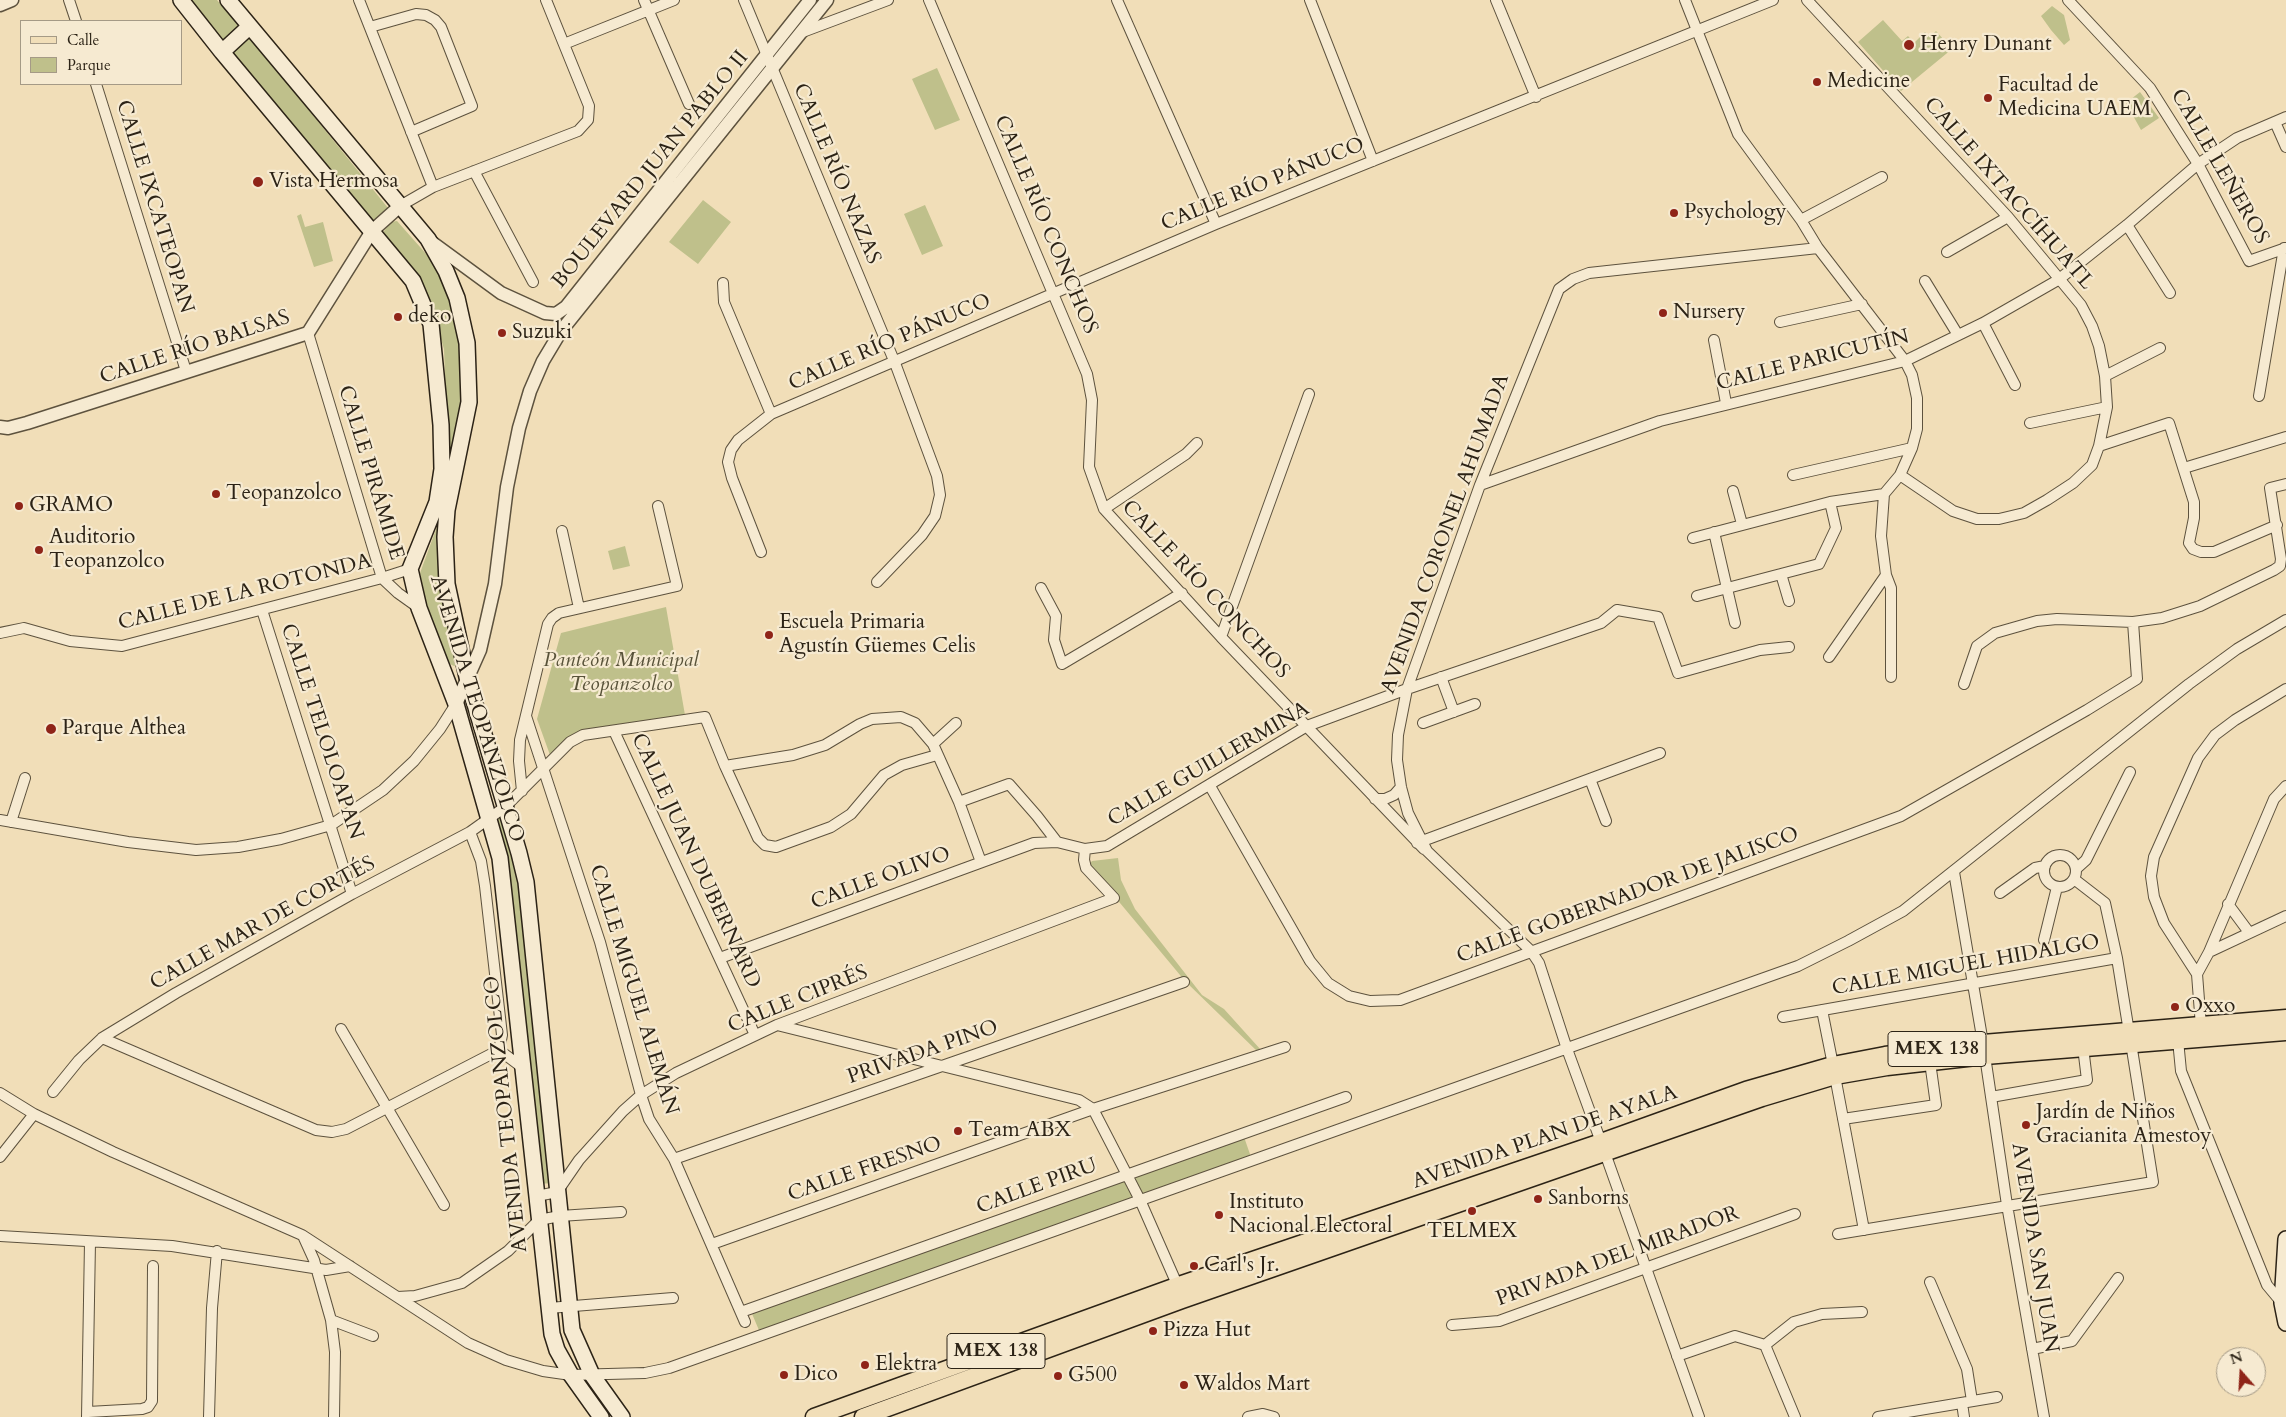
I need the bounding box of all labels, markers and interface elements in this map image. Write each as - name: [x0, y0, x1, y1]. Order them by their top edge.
- legend: [20, 20, 182, 85]
- text: Calle: [67, 30, 99, 50]
- place label: Henry Dunant: [1920, 32, 2052, 58]
- marker: Henry Dunant: [1902, 38, 1916, 52]
- street label: BOULEVARD JUAN PABLO II: [547, 46, 755, 294]
- text: Parque: [67, 55, 111, 75]
- place label: Medicine: [1827, 69, 1910, 95]
- place label: Facultad de Medicina UAEM: [1998, 73, 2151, 123]
- marker: Medicine: [1811, 76, 1823, 88]
- street label: CALLE RÍO NAZAS: [787, 80, 885, 268]
- street label: CALLE LEÑEROS: [2164, 85, 2274, 249]
- marker: Facultad de Medicina UAEM: [1982, 92, 1994, 104]
- street label: CALLE IXTACCÍHUATL: [1918, 93, 2098, 295]
- street label: CALLE IXCATEOPAN: [110, 97, 198, 317]
- street label: CALLE RÍO CONCHOS: [988, 112, 1102, 338]
- street label: CALLE RÍO PÁNUCO: [1158, 133, 1368, 237]
- place label: Vista Hermosa: [269, 169, 399, 195]
- marker: Vista Hermosa: [251, 175, 265, 189]
- place label: Psychology: [1684, 200, 1787, 226]
- marker: Psychology: [1668, 207, 1680, 219]
- street label: CALLE RÍO PÁNUCO: [785, 289, 995, 397]
- place label: Nursery: [1673, 300, 1745, 326]
- place label: deko: [408, 304, 451, 330]
- street label: CALLE RÍO BALSAS: [97, 305, 293, 391]
- marker: Nursery: [1657, 307, 1669, 319]
- marker: deko: [392, 311, 404, 323]
- place label: Suzuki: [512, 320, 572, 346]
- street label: CALLE PARICUTÍN: [1714, 325, 1912, 397]
- marker: Suzuki: [496, 327, 508, 339]
- street label: AVENIDA CORONEL AHUMADA: [1376, 371, 1516, 697]
- street label: CALLE PIRÁMIDE: [331, 383, 409, 563]
- place label: Teopanzolco: [226, 481, 341, 507]
- marker: Teopanzolco: [210, 488, 222, 500]
- place label: GRAMO: [29, 493, 113, 519]
- street label: CALLE RÍO CONCHOS: [1116, 496, 1294, 684]
- marker: GRAMO: [13, 500, 25, 512]
- place label: Auditorio Teopanzolco: [49, 525, 164, 575]
- marker: Auditorio Teopanzolco: [33, 544, 45, 556]
- street label: CALLE DE LA ROTONDA: [116, 549, 374, 637]
- street label: AVENIDA TEOPANZOLCO: [423, 572, 529, 846]
- place label: Escuela Primaria Agustín Güemes Celis: [779, 610, 976, 660]
- street label: CALLE TELOLOAPAN: [274, 621, 368, 843]
- marker: Escuela Primaria Agustín Güemes Celis: [763, 629, 775, 641]
- park label: Panteón Municipal Teopanzolco: [543, 648, 699, 698]
- street label: CALLE GUILLERMINA: [1104, 697, 1314, 833]
- place label: Parque Althea: [62, 716, 186, 742]
- marker: Parque Althea: [44, 722, 58, 736]
- street label: CALLE JUAN DUBERNARD: [625, 730, 765, 992]
- street label: CALLE GOBERNADOR DE JALISCO: [1454, 822, 1802, 970]
- street label: CALLE OLIVO: [808, 842, 954, 916]
- street label: CALLE MAR DE CORTÉS: [146, 852, 380, 996]
- street label: CALLE MIGUEL ALEMÁN: [583, 862, 683, 1118]
- street label: CALLE MIGUEL HIDALGO: [1830, 930, 2102, 1002]
- street label: CALLE CIPRÉS: [724, 960, 872, 1040]
- street label: AVENIDA TEOPANZOLCO: [480, 975, 534, 1253]
- place label: Oxxo: [2185, 994, 2235, 1020]
- marker: Oxxo: [2169, 1001, 2181, 1013]
- street label: PRIVADA PINO: [844, 1015, 1002, 1091]
- road number: MEX 138: [1888, 1032, 1986, 1066]
- street label: AVENIDA PLAN DE AYALA: [1409, 1081, 1681, 1195]
- place label: Jardín de Niños Gracianita Amestoy: [2036, 1100, 2211, 1150]
- place label: Team ABX: [968, 1118, 1071, 1144]
- marker: Jardín de Niños Gracianita Amestoy: [2020, 1119, 2032, 1131]
- marker: Team ABX: [952, 1125, 964, 1137]
- street label: CALLE FRESNO: [785, 1132, 945, 1208]
- street label: AVENIDA SAN JUAN: [2005, 1141, 2063, 1355]
- street label: CALLE PIRU: [973, 1154, 1101, 1220]
- place label: Sanborns: [1548, 1186, 1629, 1212]
- place label: Instituto Nacional Electoral: [1229, 1190, 1392, 1240]
- marker: Sanborns: [1532, 1193, 1544, 1205]
- street label: PRIVADA DEL MIRADOR: [1493, 1201, 1743, 1313]
- marker: TELMEX: [1466, 1205, 1478, 1217]
- marker: Instituto Nacional Electoral: [1213, 1209, 1225, 1221]
- place label: TELMEX: [1427, 1219, 1517, 1245]
- place label: Carl's Jr.: [1204, 1253, 1280, 1279]
- marker: Carl's Jr.: [1188, 1260, 1200, 1272]
- place label: Pizza Hut: [1163, 1318, 1251, 1344]
- marker: Pizza Hut: [1147, 1325, 1159, 1337]
- road number: MEX 138: [947, 1334, 1045, 1368]
- north arrow: [2216, 1347, 2266, 1397]
- text: N: [2227, 1347, 2245, 1369]
- place label: Elektra: [875, 1352, 937, 1378]
- marker: Elektra: [859, 1359, 871, 1371]
- place label: Dico: [794, 1362, 838, 1388]
- place label: G500: [1068, 1363, 1117, 1389]
- marker: Dico: [778, 1369, 790, 1381]
- marker: G500: [1052, 1370, 1064, 1382]
- place label: Waldos Mart: [1194, 1372, 1310, 1398]
- marker: Waldos Mart: [1178, 1379, 1190, 1391]

